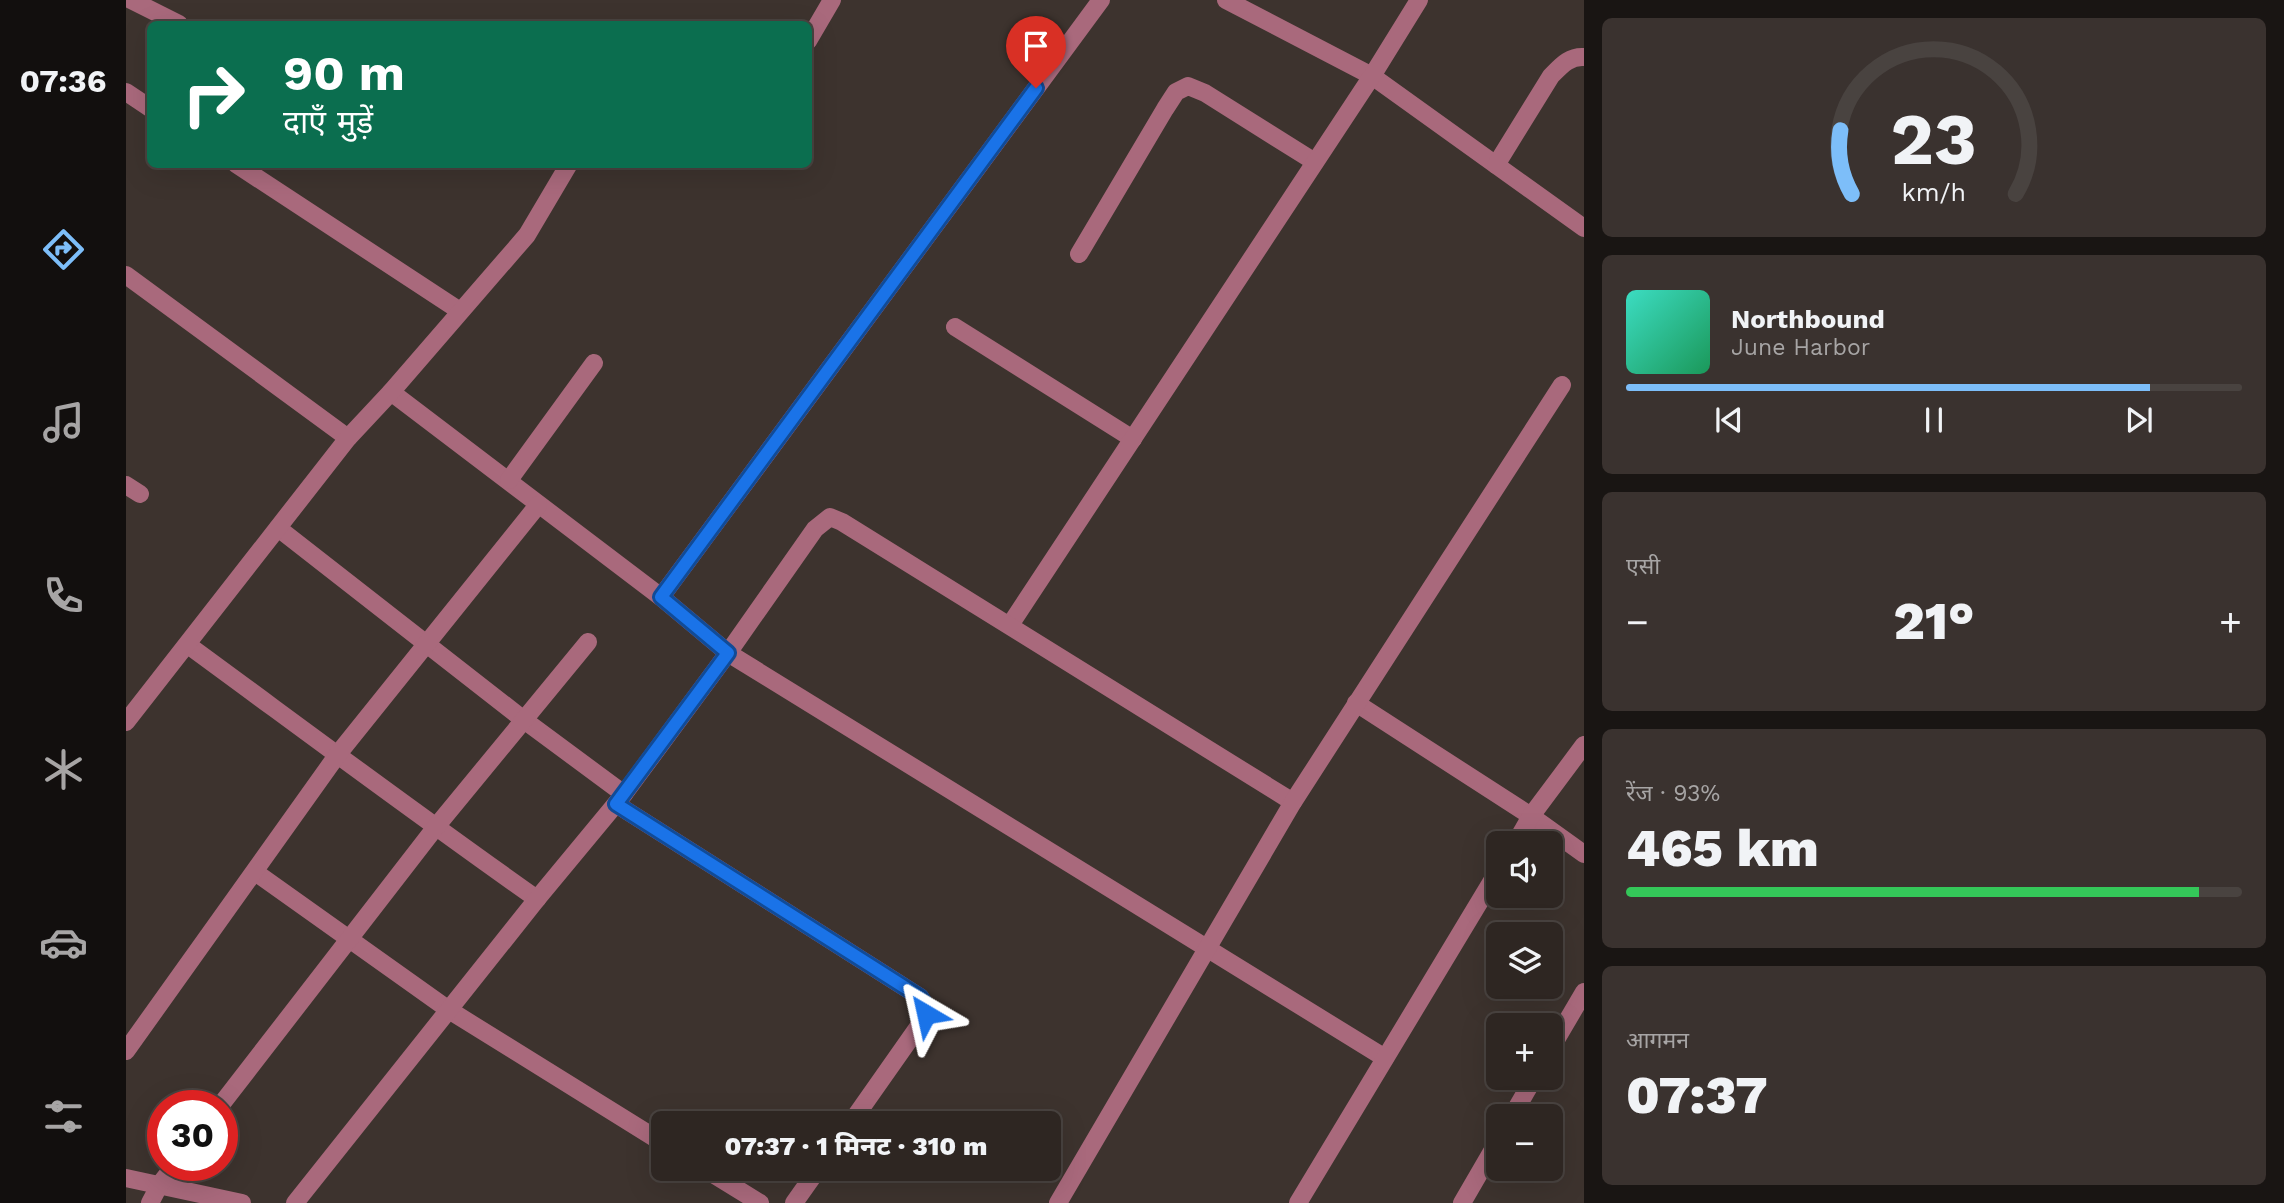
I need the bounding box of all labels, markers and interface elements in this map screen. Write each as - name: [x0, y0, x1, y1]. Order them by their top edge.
- pin: [1006, 16, 1066, 88]
- icon: arrive: [1017, 27, 1055, 65]
- text: 90 m: [283, 44, 405, 102]
- icon: right: [168, 49, 259, 140]
- text: 07:36: [19, 62, 107, 100]
- text: 23: [1891, 96, 1977, 182]
- text: दाएँ मुड़ें: [283, 103, 373, 141]
- text: km/h: [1902, 177, 1966, 206]
- icon: directions: [39, 225, 88, 274]
- text: Northbound: [1731, 304, 1885, 334]
- text: June Harbor: [1731, 334, 1870, 361]
- icon: music: [39, 398, 88, 447]
- icon: previous: [1710, 401, 1748, 439]
- icon: pause: [1915, 401, 1953, 439]
- icon: next: [2120, 401, 2158, 439]
- text: एसी: [1626, 553, 1660, 580]
- icon: phone: [39, 571, 88, 620]
- text: 21°: [1894, 591, 1974, 652]
- text: −: [1626, 600, 1649, 644]
- text: +: [2219, 600, 2242, 644]
- icon: climate: [39, 745, 88, 794]
- text: रेंज · 93%: [1626, 780, 1720, 807]
- text: 465 km: [1626, 818, 1819, 879]
- map controls: [1486, 831, 1563, 1181]
- button: sound: [1486, 831, 1563, 908]
- icon: car: [39, 918, 88, 967]
- button: layers: [1486, 922, 1563, 999]
- position arrow: [889, 977, 963, 1051]
- button: +: [1486, 1013, 1563, 1090]
- text: आगमन: [1626, 1027, 1689, 1054]
- text: 07:37: [1626, 1065, 1768, 1126]
- speed limit sign: 30: [147, 1090, 238, 1181]
- icon: filters: [39, 1092, 88, 1141]
- button: −: [1486, 1104, 1563, 1181]
- text: 07:37 · 1 मिनट · 310 m: [725, 1131, 987, 1161]

